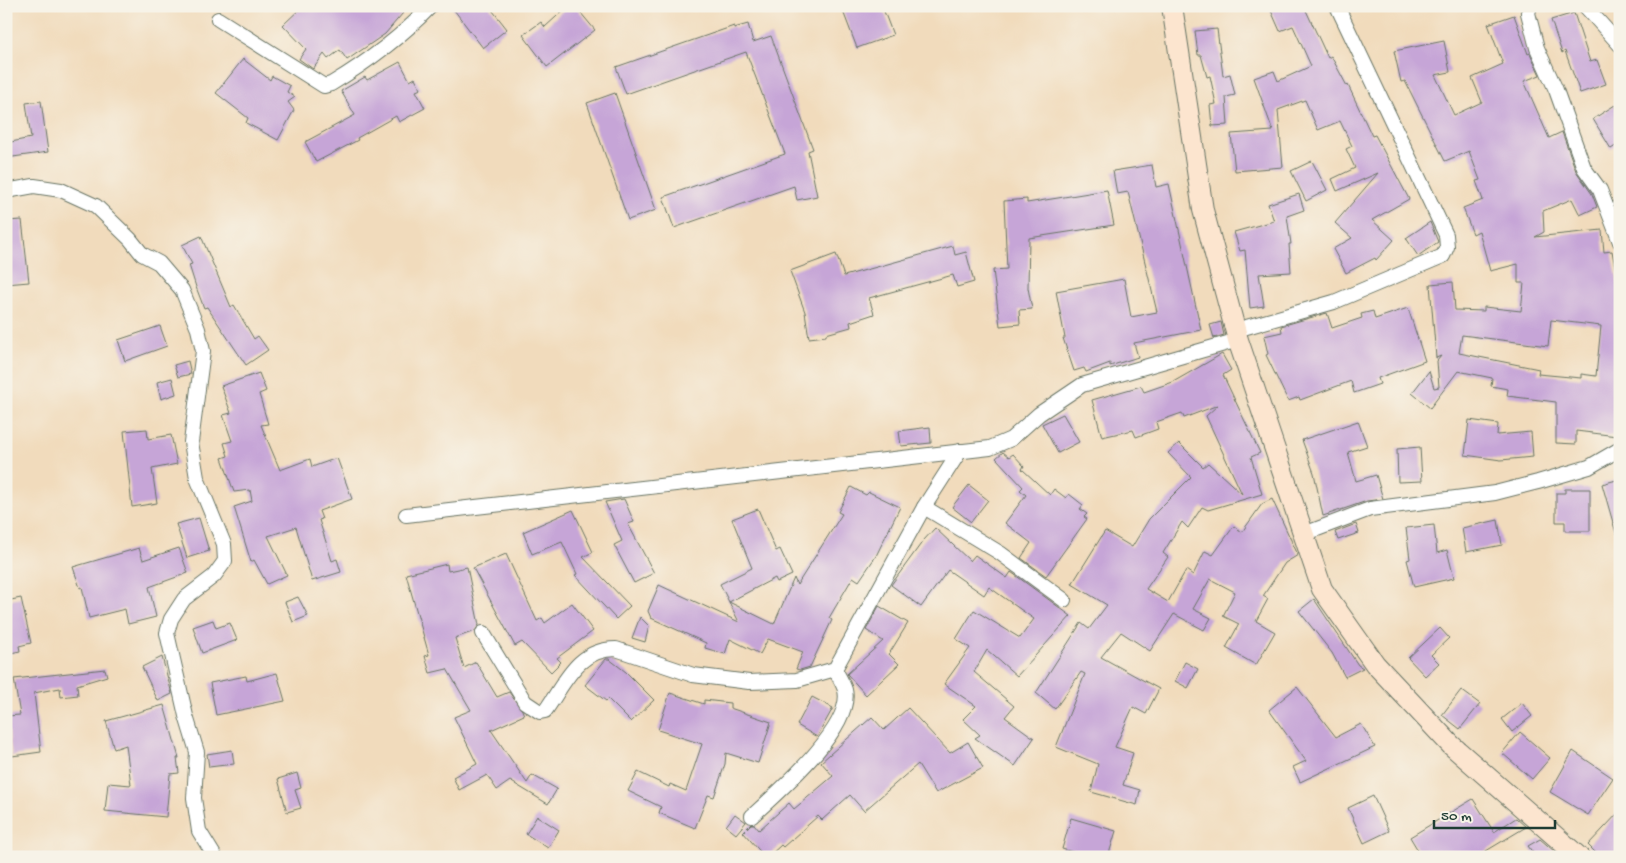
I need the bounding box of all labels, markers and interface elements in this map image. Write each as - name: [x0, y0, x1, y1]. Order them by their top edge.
- scale bar: [1434, 798, 1555, 830]
- text: 50 m: [1441, 808, 1472, 826]

